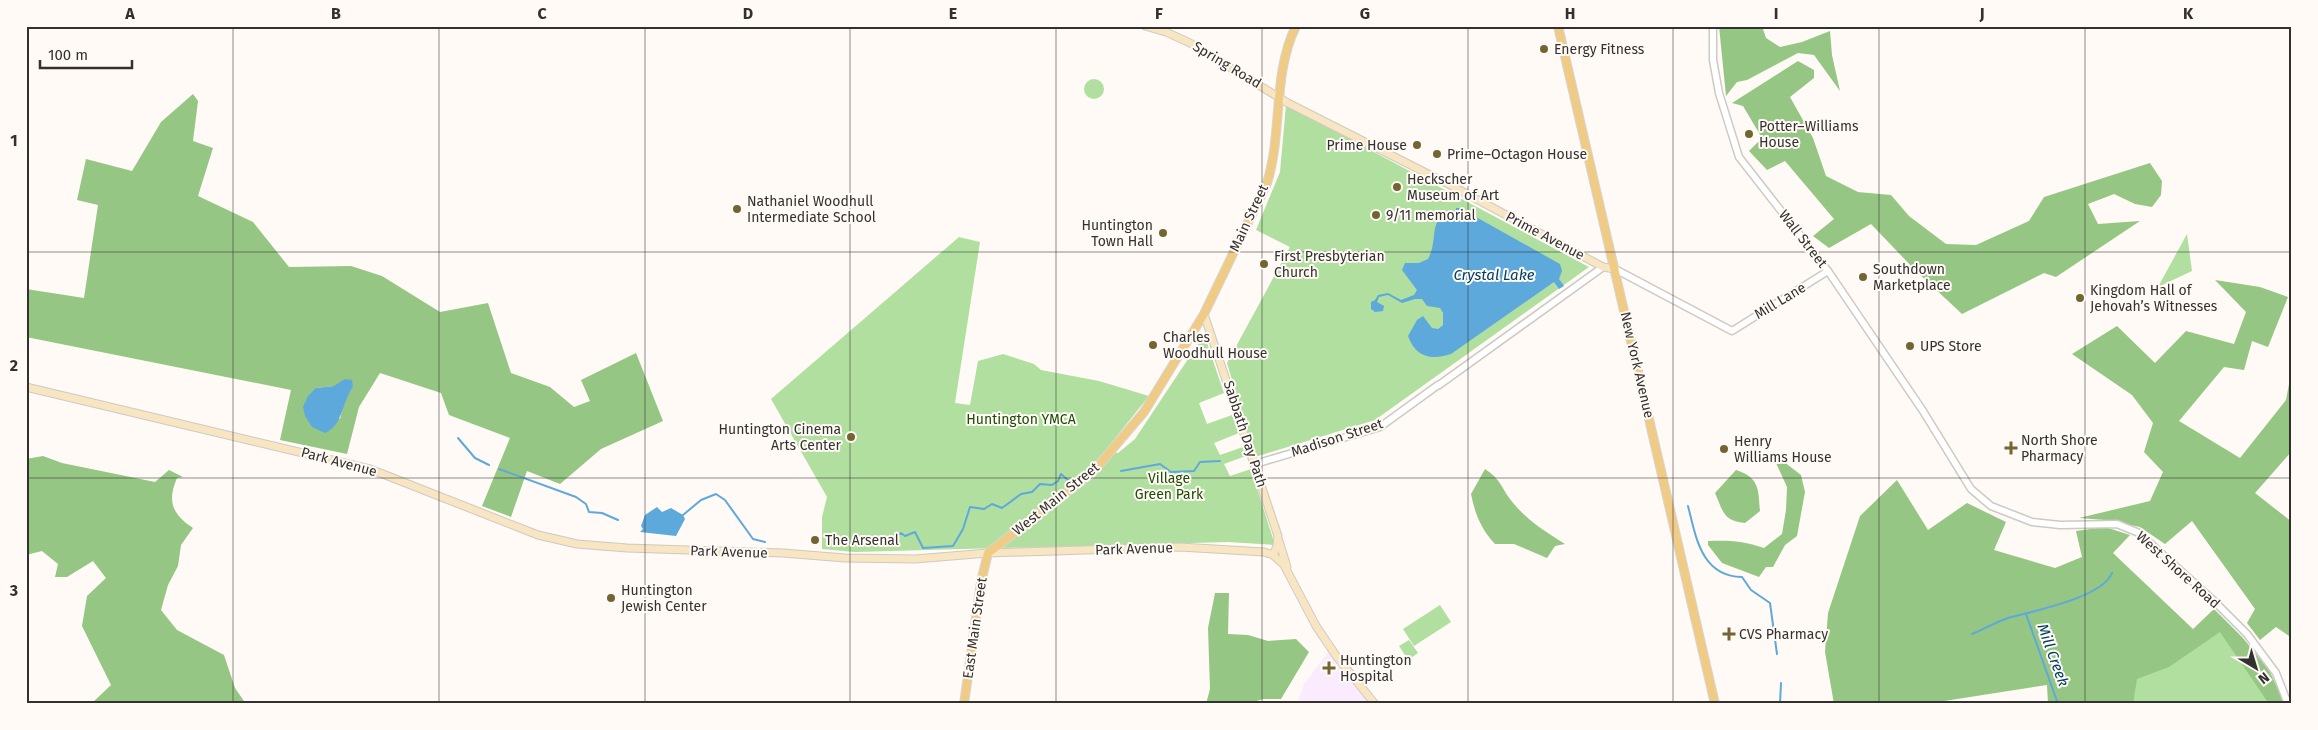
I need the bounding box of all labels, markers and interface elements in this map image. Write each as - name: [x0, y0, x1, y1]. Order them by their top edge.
- text: A: [124, 4, 135, 23]
- text: B: [331, 4, 341, 23]
- text: C: [537, 4, 547, 23]
- text: D: [743, 4, 753, 23]
- text: E: [949, 4, 957, 23]
- text: F: [1155, 4, 1163, 23]
- text: G: [1360, 4, 1370, 23]
- text: H: [1565, 4, 1575, 23]
- text: I: [1774, 4, 1778, 23]
- text: J: [1978, 4, 1985, 23]
- text: K: [2183, 4, 2194, 23]
- scale bar: [40, 38, 132, 70]
- street label: Spring Road: [1190, 38, 1264, 92]
- place label: Energy Fitness: [1554, 41, 1645, 58]
- marker: Energy Fitness: [1538, 43, 1550, 55]
- text: 100 m: [48, 46, 88, 64]
- place label: Potter–Williams House: [1759, 118, 1859, 151]
- marker: Potter–Williams House: [1743, 128, 1755, 140]
- text: 1: [10, 131, 18, 150]
- place label: Prime House: [1326, 137, 1407, 154]
- marker: Prime House: [1411, 139, 1423, 151]
- place label: Prime–Octagon House: [1447, 146, 1587, 163]
- marker: Prime–Octagon House: [1431, 148, 1443, 160]
- place label: Heckscher Museum of Art: [1407, 171, 1500, 204]
- street label: Main Street: [1226, 181, 1272, 254]
- marker: Heckscher Museum of Art: [1391, 181, 1403, 193]
- place label: Nathaniel Woodhull Intermediate School: [747, 193, 876, 226]
- marker: Nathaniel Woodhull Intermediate School: [731, 203, 743, 215]
- place label: 9/11 memorial: [1386, 207, 1476, 224]
- street label: Wall Street: [1775, 207, 1831, 272]
- street label: Prime Avenue: [1503, 208, 1587, 264]
- marker: 9/11 memorial: [1370, 209, 1382, 221]
- place label: Huntington Town Hall: [1081, 217, 1153, 250]
- marker: Huntington Town Hall: [1157, 227, 1169, 239]
- place label: First Presbyterian Church: [1274, 248, 1385, 281]
- marker: First Presbyterian Church: [1258, 258, 1270, 270]
- place label: Southdown Marketplace: [1873, 261, 1951, 294]
- water label: Crystal Lake: [1453, 266, 1535, 284]
- marker: Southdown Marketplace: [1857, 271, 1869, 283]
- street label: Mill Lane: [1751, 279, 1809, 323]
- place label: Kingdom Hall of Jehovah’s Witnesses: [2090, 282, 2218, 315]
- marker: Kingdom Hall of Jehovah’s Witnesses: [2074, 292, 2086, 304]
- street label: New York Avenue: [1616, 310, 1658, 420]
- place label: Charles Woodhull House: [1163, 329, 1267, 362]
- place label: UPS Store: [1920, 338, 1982, 355]
- marker: Charles Woodhull House: [1147, 339, 1159, 351]
- marker: UPS Store: [1904, 340, 1916, 352]
- text: 2: [10, 356, 18, 375]
- street label: Sabbath Day Path: [1220, 378, 1270, 490]
- park label: Huntington YMCA: [966, 411, 1076, 428]
- street label: Madison Street: [1289, 415, 1386, 461]
- place label: Huntington Cinema Arts Center: [718, 421, 842, 454]
- marker: Huntington Cinema Arts Center: [845, 431, 857, 443]
- place label: North Shore Pharmacy: [2021, 432, 2098, 465]
- place label: Henry Williams House: [1734, 433, 1832, 466]
- marker: North Shore Pharmacy: [2005, 442, 2017, 454]
- marker: Henry Williams House: [1718, 443, 1730, 455]
- street label: Park Avenue: [299, 444, 379, 480]
- street label: West Main Street: [1009, 458, 1104, 539]
- park label: Village Green Park: [1135, 470, 1204, 503]
- street label: West Shore Road: [2133, 528, 2223, 612]
- place label: The Arsenal: [825, 532, 899, 549]
- marker: The Arsenal: [809, 534, 821, 546]
- street label: Park Avenue: [1095, 539, 1173, 559]
- street label: Park Avenue: [690, 542, 768, 562]
- street label: East Main Street: [959, 575, 991, 680]
- text: 3: [9, 581, 18, 600]
- place label: Huntington Jewish Center: [621, 582, 707, 615]
- marker: Huntington Jewish Center: [605, 592, 617, 604]
- water label: Mill Creek: [2033, 621, 2073, 689]
- place label: CVS Pharmacy: [1739, 626, 1828, 643]
- marker: CVS Pharmacy: [1723, 628, 1735, 640]
- north arrow: [2230, 642, 2280, 692]
- place label: Huntington Hospital: [1340, 652, 1412, 685]
- marker: Huntington Hospital: [1322, 661, 1336, 675]
- text: N: [2255, 668, 2273, 687]

